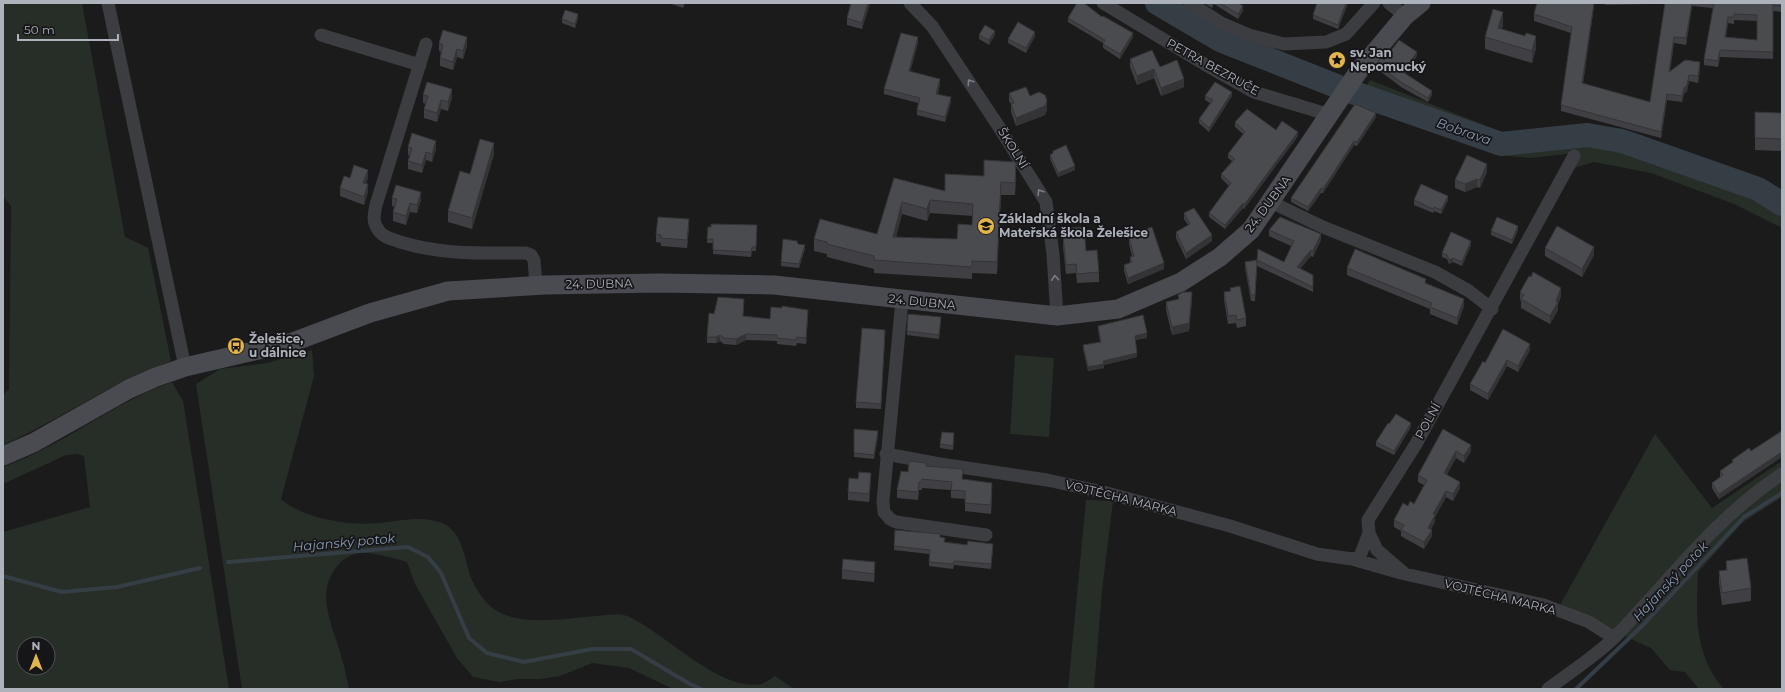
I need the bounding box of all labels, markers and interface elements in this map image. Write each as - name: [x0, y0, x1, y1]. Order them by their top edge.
- scale bar: [18, 16, 118, 42]
- text: 50 m: [24, 22, 55, 37]
- street label: PETRA BEZRUČE: [1164, 35, 1262, 98]
- place label: sv. Jan Nepomucký: [1350, 45, 1427, 74]
- place icon: sv. Jan Nepomucký: [1327, 50, 1347, 70]
- one-way arrow: [967, 79, 975, 86]
- water label: Bobrava: [1435, 114, 1493, 148]
- street label: ŠKOLNÍ: [995, 124, 1032, 172]
- street label: 24. DUBNA: [1241, 172, 1294, 235]
- one-way arrow: [1037, 189, 1044, 196]
- place label: Základní škola a Mateřská škola Želešice: [999, 211, 1148, 240]
- school or university icon: Základní škola a Mateřská škola Želešice: [976, 216, 996, 236]
- street label: 24. DUBNA: [565, 275, 633, 292]
- one-way arrow: [1050, 275, 1059, 281]
- street label: 24. DUBNA: [888, 291, 957, 313]
- place label: Želešice, u dálnice: [249, 331, 307, 360]
- bus stop icon: Želešice, u dálnice: [226, 336, 246, 356]
- street label: POLNÍ: [1412, 400, 1444, 442]
- street label: VOJTĚCHA MARKA: [1064, 476, 1179, 519]
- water label: Hajanský potok: [292, 529, 397, 554]
- water label: Hajanský potok: [1629, 537, 1712, 624]
- street label: VOJTĚCHA MARKA: [1443, 575, 1558, 618]
- north arrow: [16, 636, 56, 676]
- text: N: [32, 639, 40, 653]

